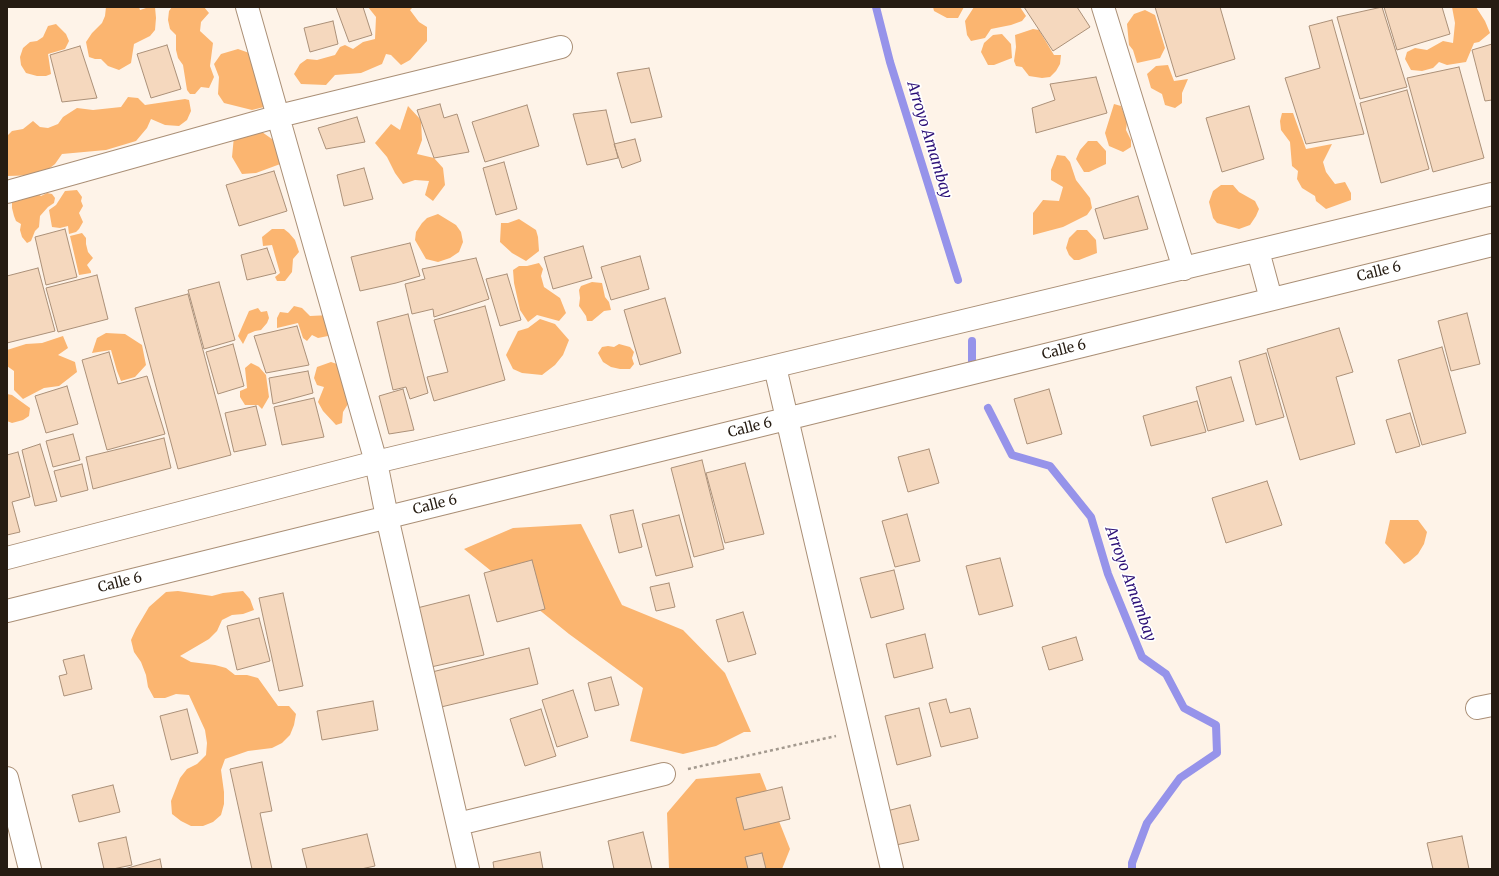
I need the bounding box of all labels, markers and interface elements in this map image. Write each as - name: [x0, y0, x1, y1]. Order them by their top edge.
- water label: Arroyo Amambay: [903, 79, 955, 201]
- street label: Calle 6: [1355, 258, 1403, 286]
- street label: Calle 6: [1040, 336, 1088, 364]
- street label: Calle 6: [726, 414, 774, 442]
- street label: Calle 6: [411, 491, 459, 519]
- water label: Arroyo Amambay: [1101, 524, 1159, 644]
- street label: Calle 6: [96, 569, 144, 597]

